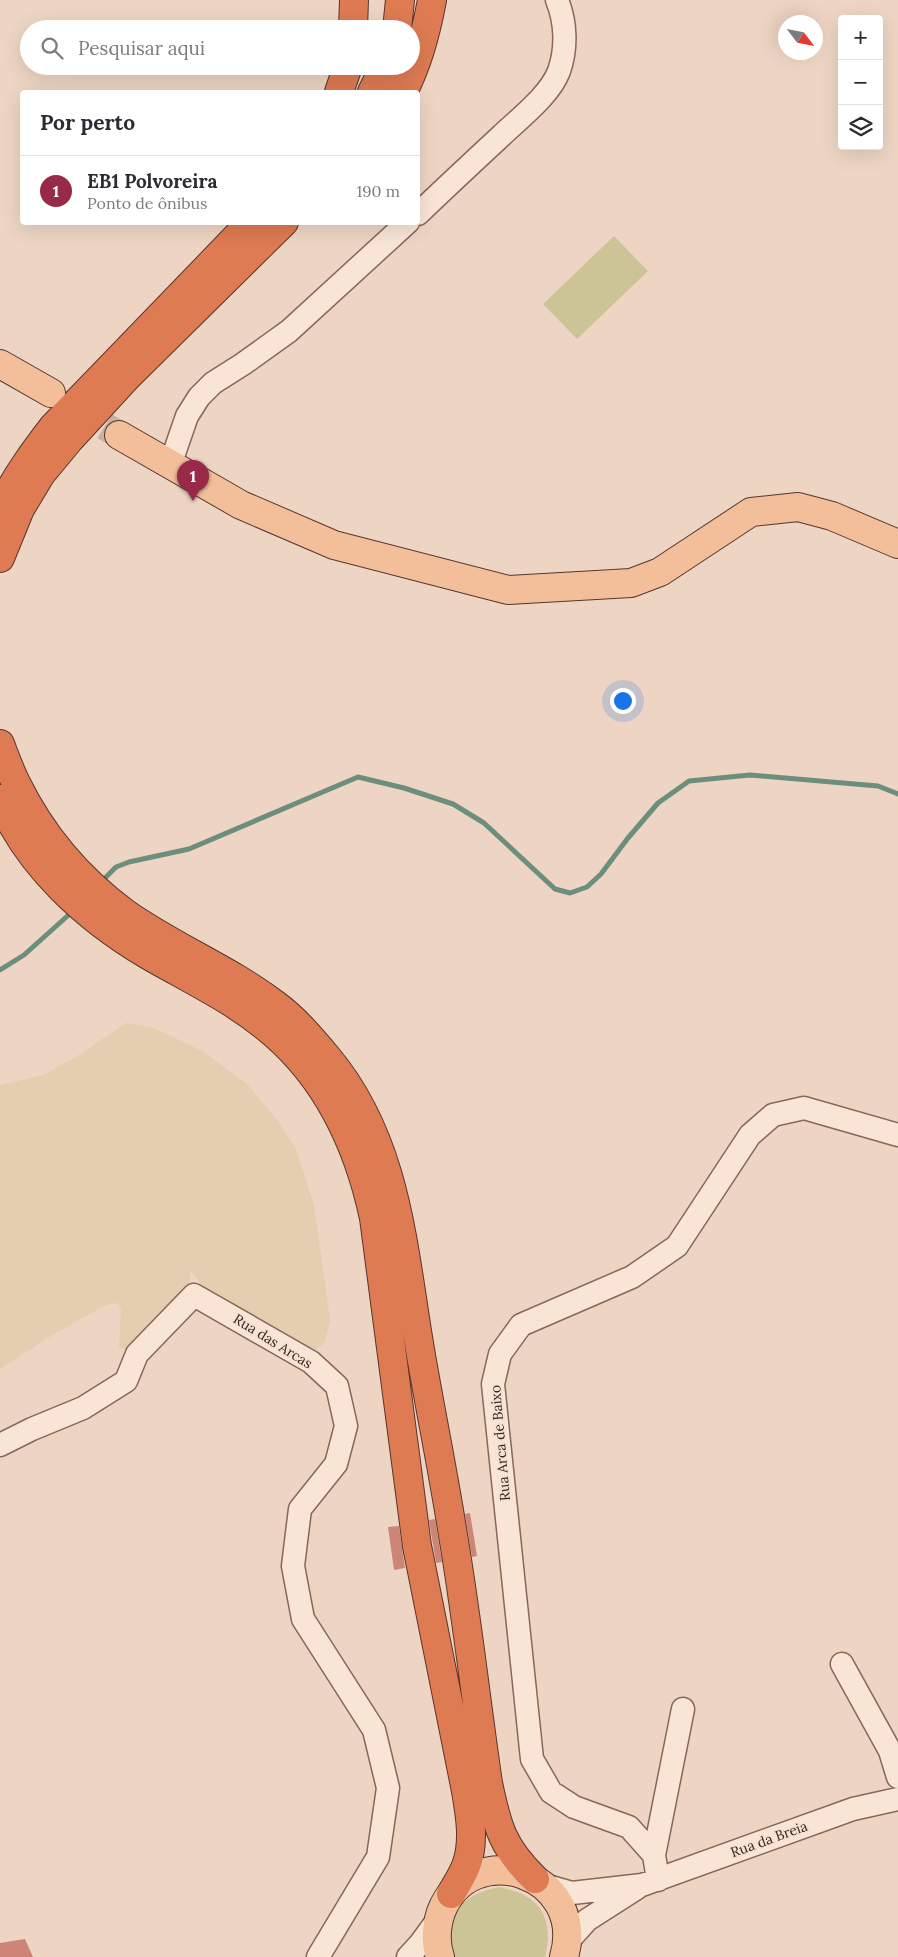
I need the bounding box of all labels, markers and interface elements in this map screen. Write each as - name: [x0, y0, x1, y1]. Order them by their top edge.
- north arrow: [778, 15, 823, 60]
- map controls: [838, 15, 883, 150]
- button: +: [838, 15, 883, 60]
- search box: [20, 20, 420, 75]
- icon: search: [38, 34, 66, 62]
- text: Pesquisar aqui: [78, 36, 205, 60]
- button: −: [838, 60, 883, 105]
- button: layers: [838, 105, 883, 150]
- text: Por perto: [40, 109, 135, 136]
- text: EB1 Polvoreira: [87, 169, 218, 193]
- text: 1: [53, 181, 59, 201]
- text: 190 m: [356, 181, 400, 201]
- text: Ponto de ônibus: [87, 193, 208, 213]
- pin: 1: [177, 460, 209, 501]
- your location: [610, 688, 636, 714]
- street label: Rua das Arcas: [230, 1310, 316, 1372]
- street label: Rua Arca de Baixo: [486, 1384, 514, 1502]
- street label: Rua da Breia: [728, 1817, 810, 1861]

